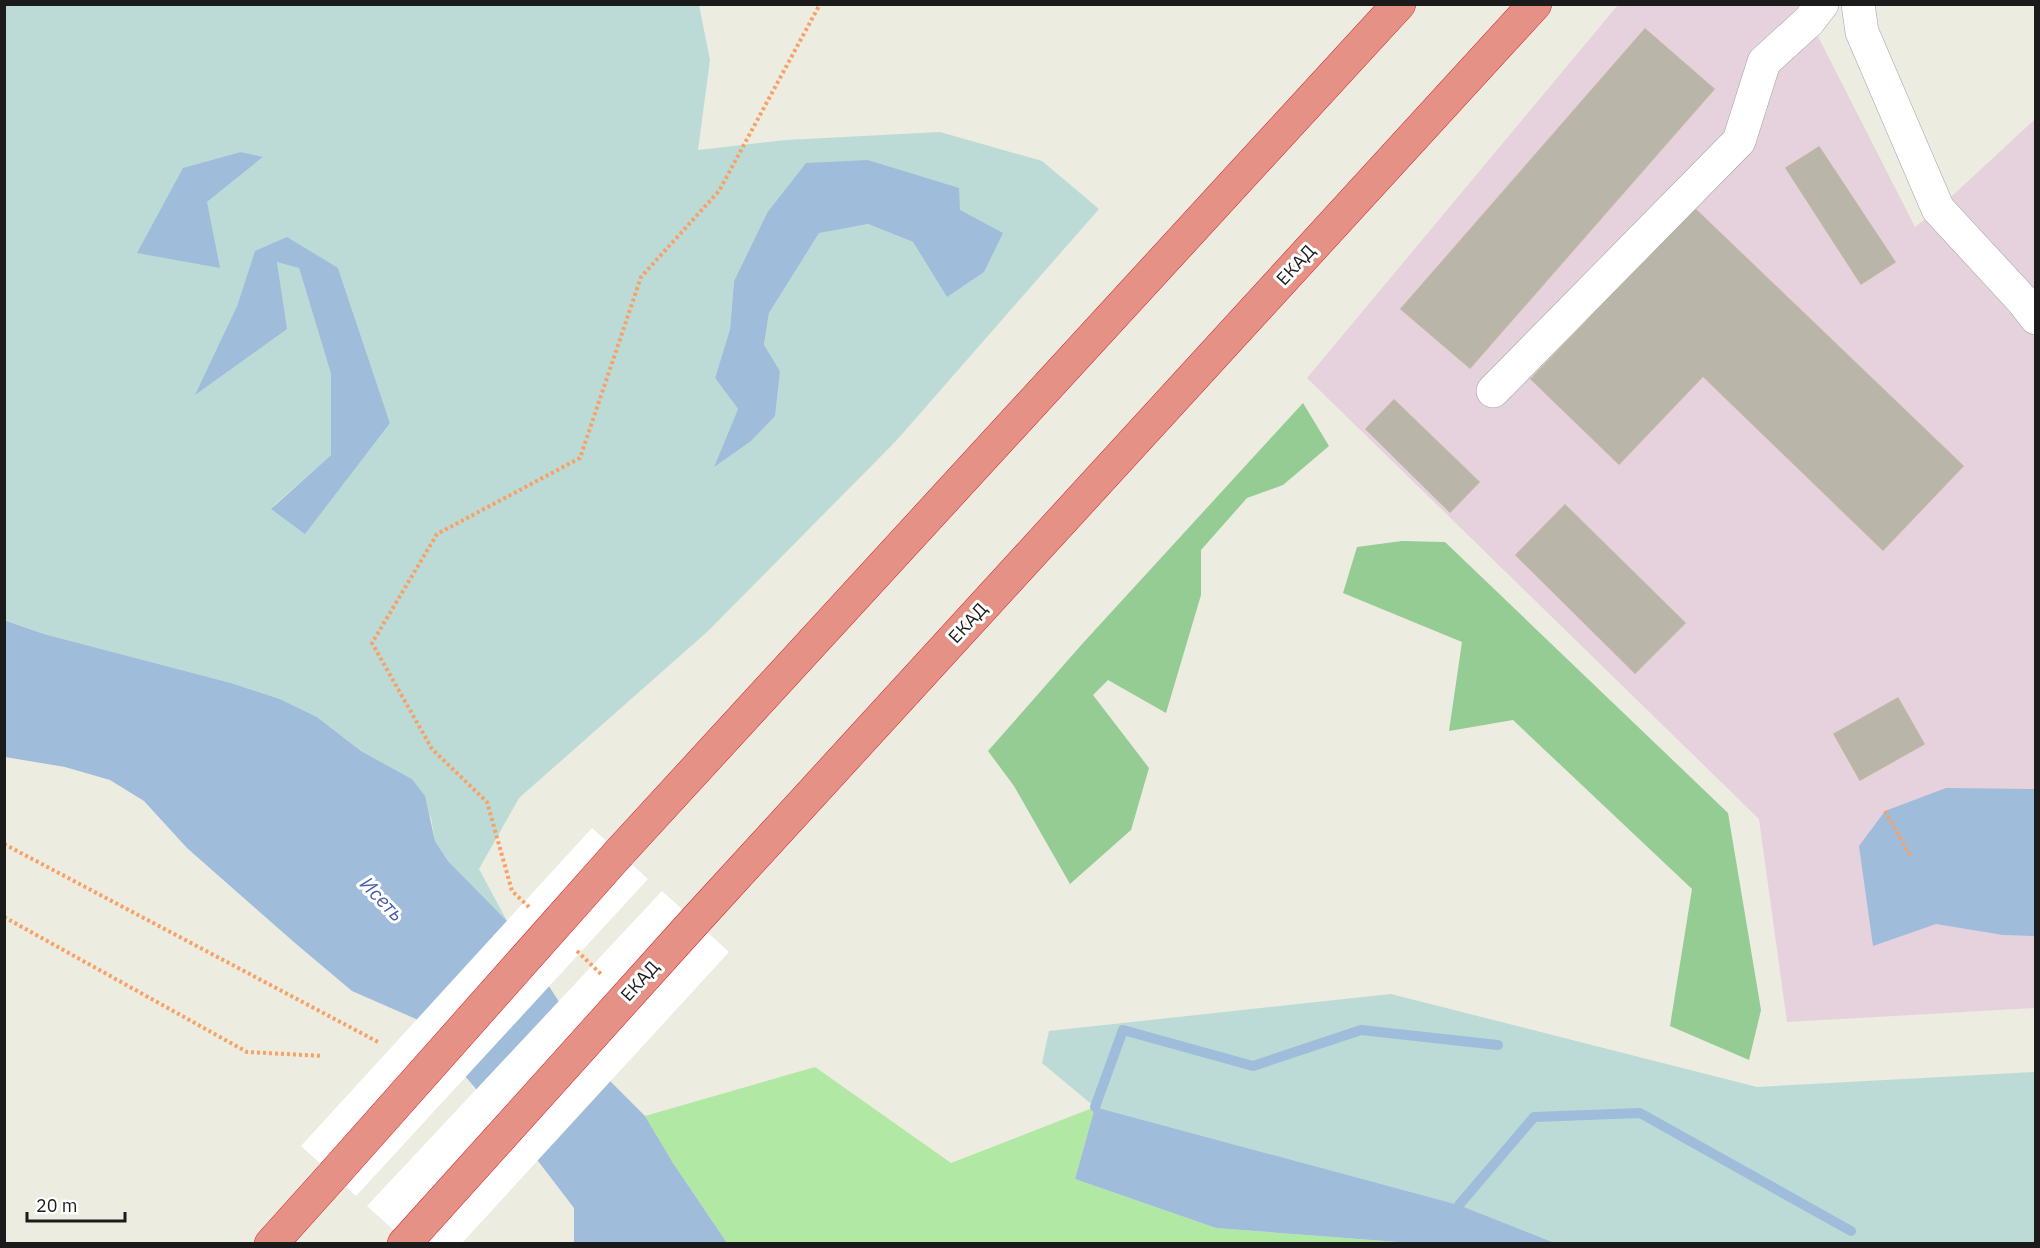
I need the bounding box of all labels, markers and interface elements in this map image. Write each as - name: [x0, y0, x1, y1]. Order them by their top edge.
- street label: ЕКАД: [1271, 240, 1320, 290]
- street label: ЕКАД: [943, 598, 992, 648]
- water label: Исеть: [355, 870, 410, 927]
- street label: ЕКАД: [615, 955, 664, 1006]
- scale bar: [27, 1185, 124, 1223]
- text: 20 m: [36, 1194, 78, 1217]

